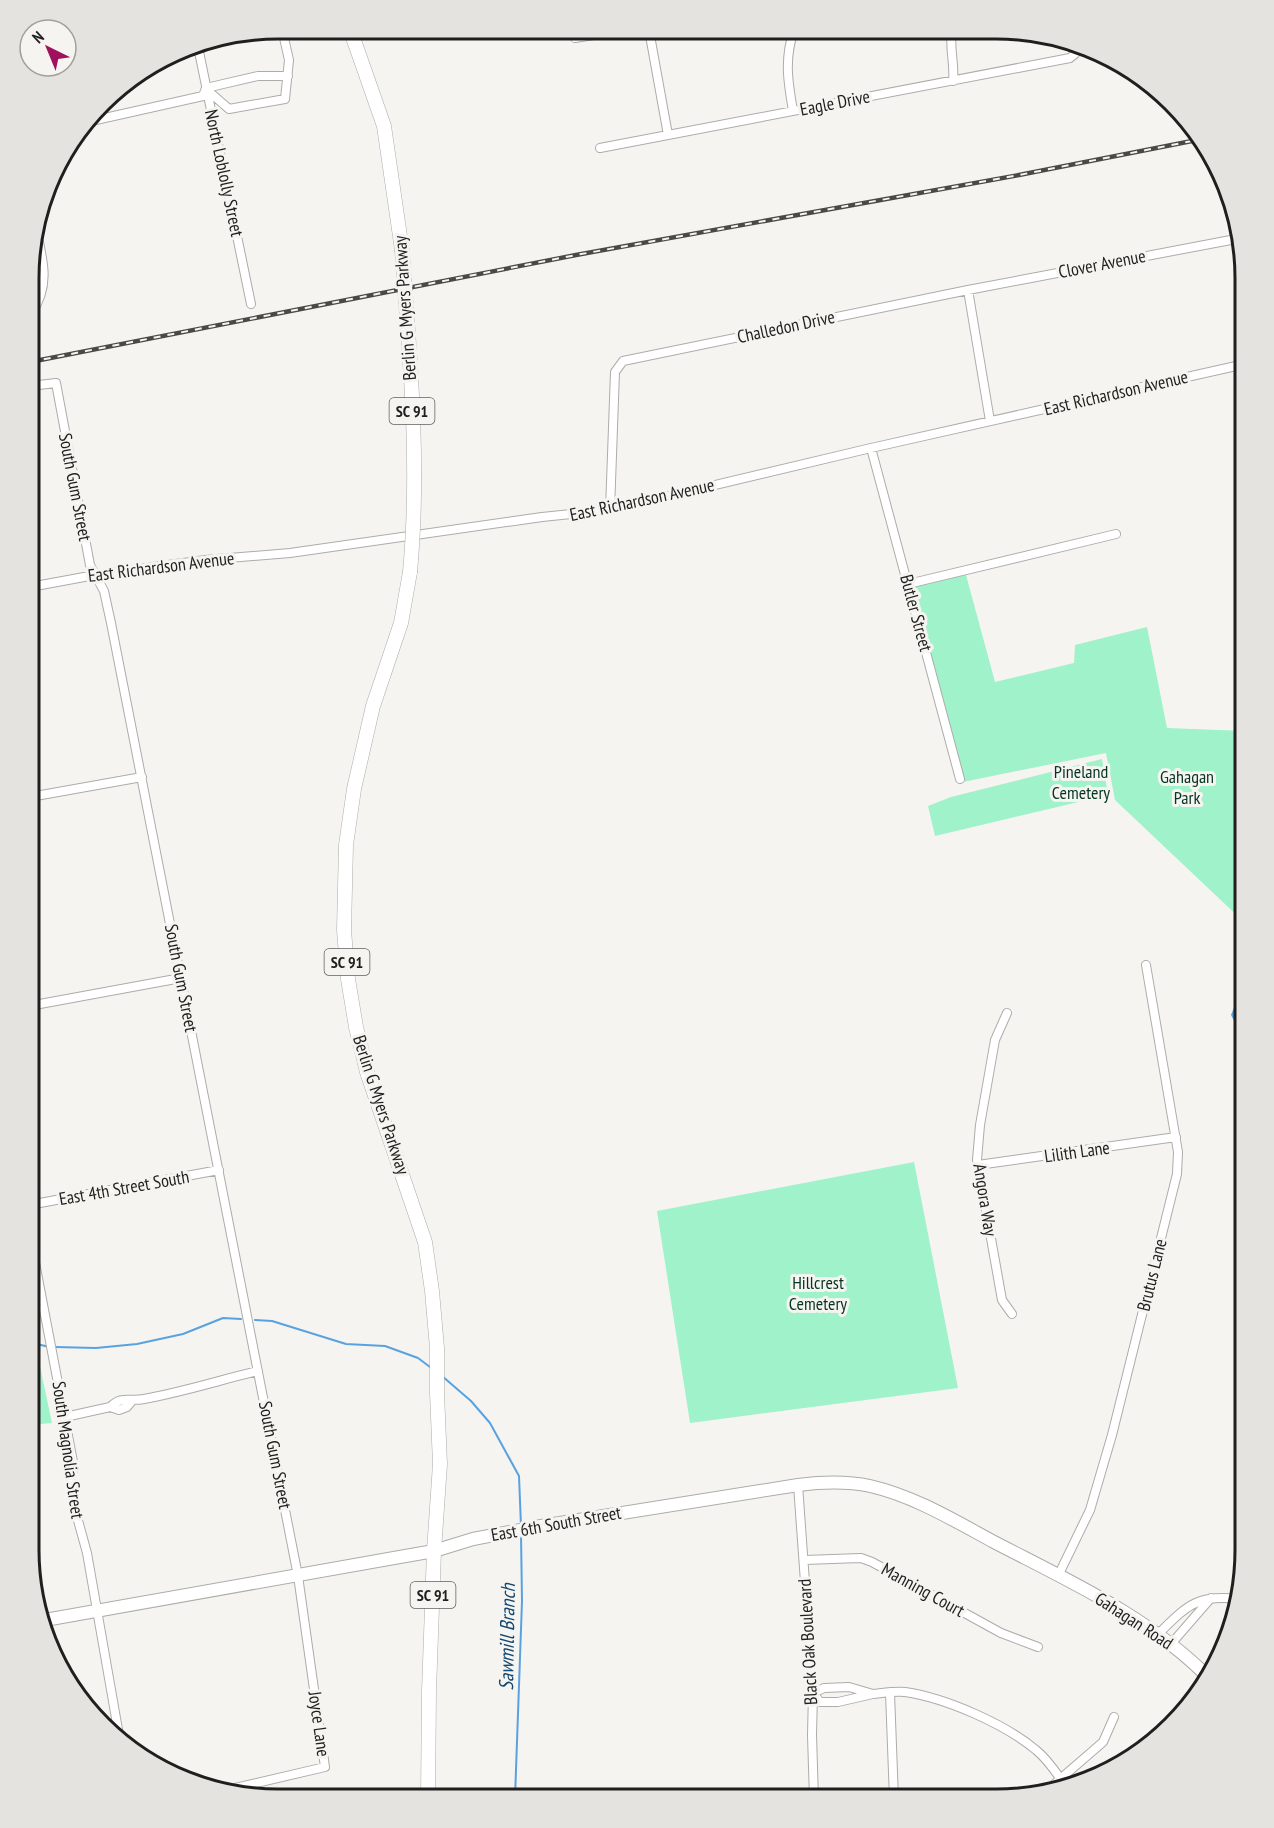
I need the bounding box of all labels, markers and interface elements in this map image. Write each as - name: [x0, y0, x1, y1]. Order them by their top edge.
- north arrow: [18, 18, 78, 78]
- text: N: [28, 27, 48, 47]
- street label: Eagle Drive: [798, 84, 872, 121]
- street label: North Loblolly Street: [200, 107, 249, 239]
- street label: Berlin G Myers Parkway: [388, 235, 421, 381]
- street label: Clover Avenue: [1056, 244, 1147, 283]
- street label: Challedon Drive: [735, 305, 837, 348]
- street label: East Richardson Avenue: [1042, 365, 1190, 420]
- road number: SC 91: [390, 398, 434, 424]
- street label: South Gum Street: [54, 431, 97, 543]
- street label: East Richardson Avenue: [568, 473, 716, 526]
- street label: East Richardson Avenue: [86, 546, 235, 587]
- street label: Butler Street: [895, 572, 938, 654]
- park label: Pineland Cemetery: [1052, 760, 1110, 804]
- park label: Gahagan Park: [1160, 765, 1214, 809]
- street label: South Gum Street: [160, 922, 203, 1034]
- road number: SC 91: [324, 949, 370, 975]
- street label: Berlin G Myers Parkway: [348, 1032, 415, 1178]
- street label: Lilith Lane: [1043, 1136, 1111, 1167]
- street label: Angora Way: [968, 1162, 1003, 1238]
- street label: East 4th Street South: [57, 1165, 191, 1210]
- street label: Brutus Lane: [1131, 1236, 1172, 1313]
- park label: Hillcrest Cemetery: [789, 1271, 847, 1315]
- street label: South Magnolia Street: [47, 1380, 90, 1520]
- street label: South Gum Street: [254, 1399, 297, 1511]
- street label: East 6th South Street: [489, 1501, 623, 1546]
- street label: Manning Court: [878, 1557, 969, 1622]
- street label: Black Oak Boulevard: [793, 1578, 822, 1706]
- road number: SC 91: [410, 1582, 456, 1608]
- water label: Sawmill Branch: [493, 1582, 521, 1691]
- street label: Gahagan Road: [1091, 1587, 1178, 1654]
- street label: Joyce Lane: [303, 1689, 335, 1758]

